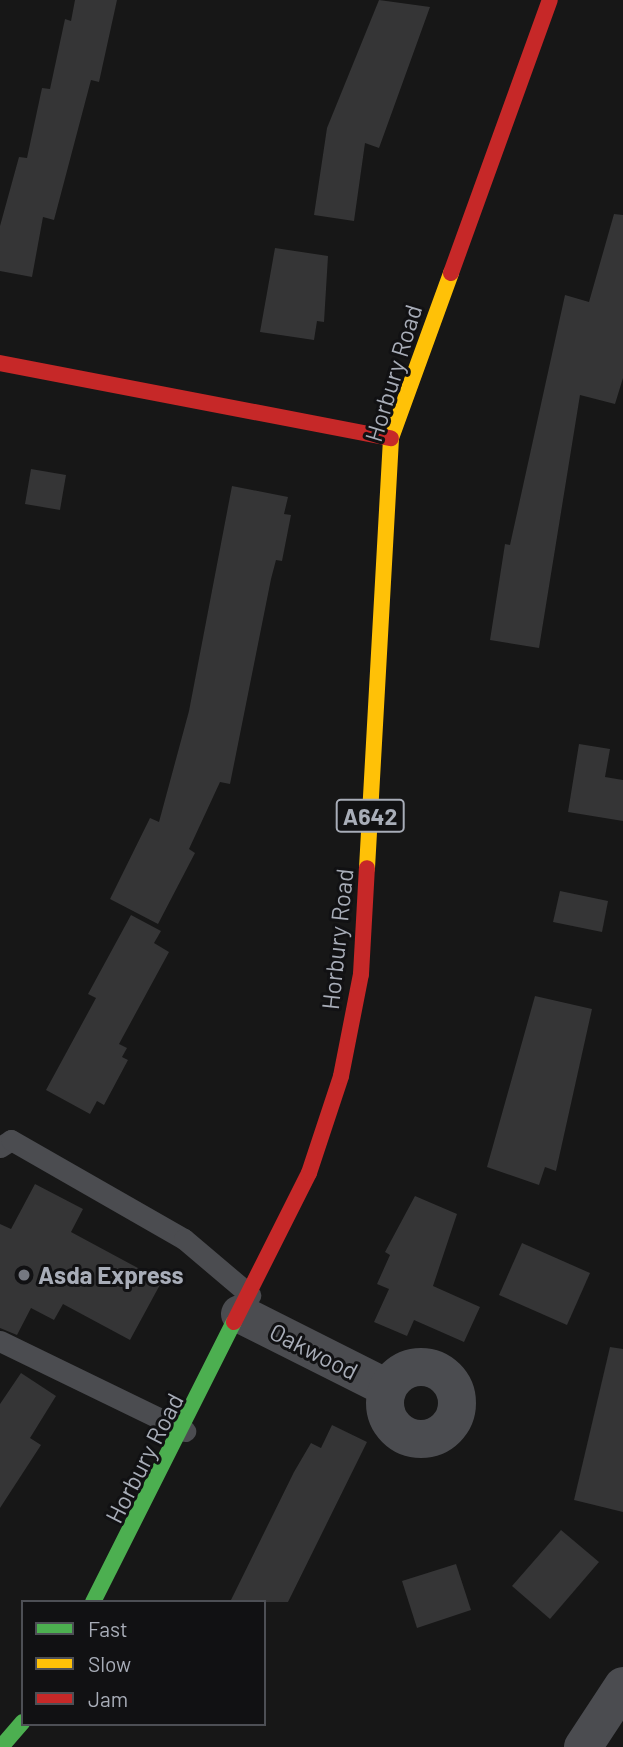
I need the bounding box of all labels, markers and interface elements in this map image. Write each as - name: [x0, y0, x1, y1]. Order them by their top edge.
- street label: Horbury Road: [358, 301, 428, 445]
- road number: A642: [335, 796, 405, 836]
- street label: Horbury Road: [315, 867, 359, 1011]
- place label: Asda Express: [38, 1261, 184, 1289]
- marker: Asda Express: [16, 1267, 32, 1283]
- street label: Oakwood: [265, 1317, 363, 1385]
- street label: Horbury Road: [99, 1388, 189, 1528]
- legend: [21, 1600, 266, 1726]
- text: Fast: [88, 1616, 128, 1641]
- text: Slow: [88, 1651, 131, 1676]
- text: Jam: [88, 1686, 128, 1711]

